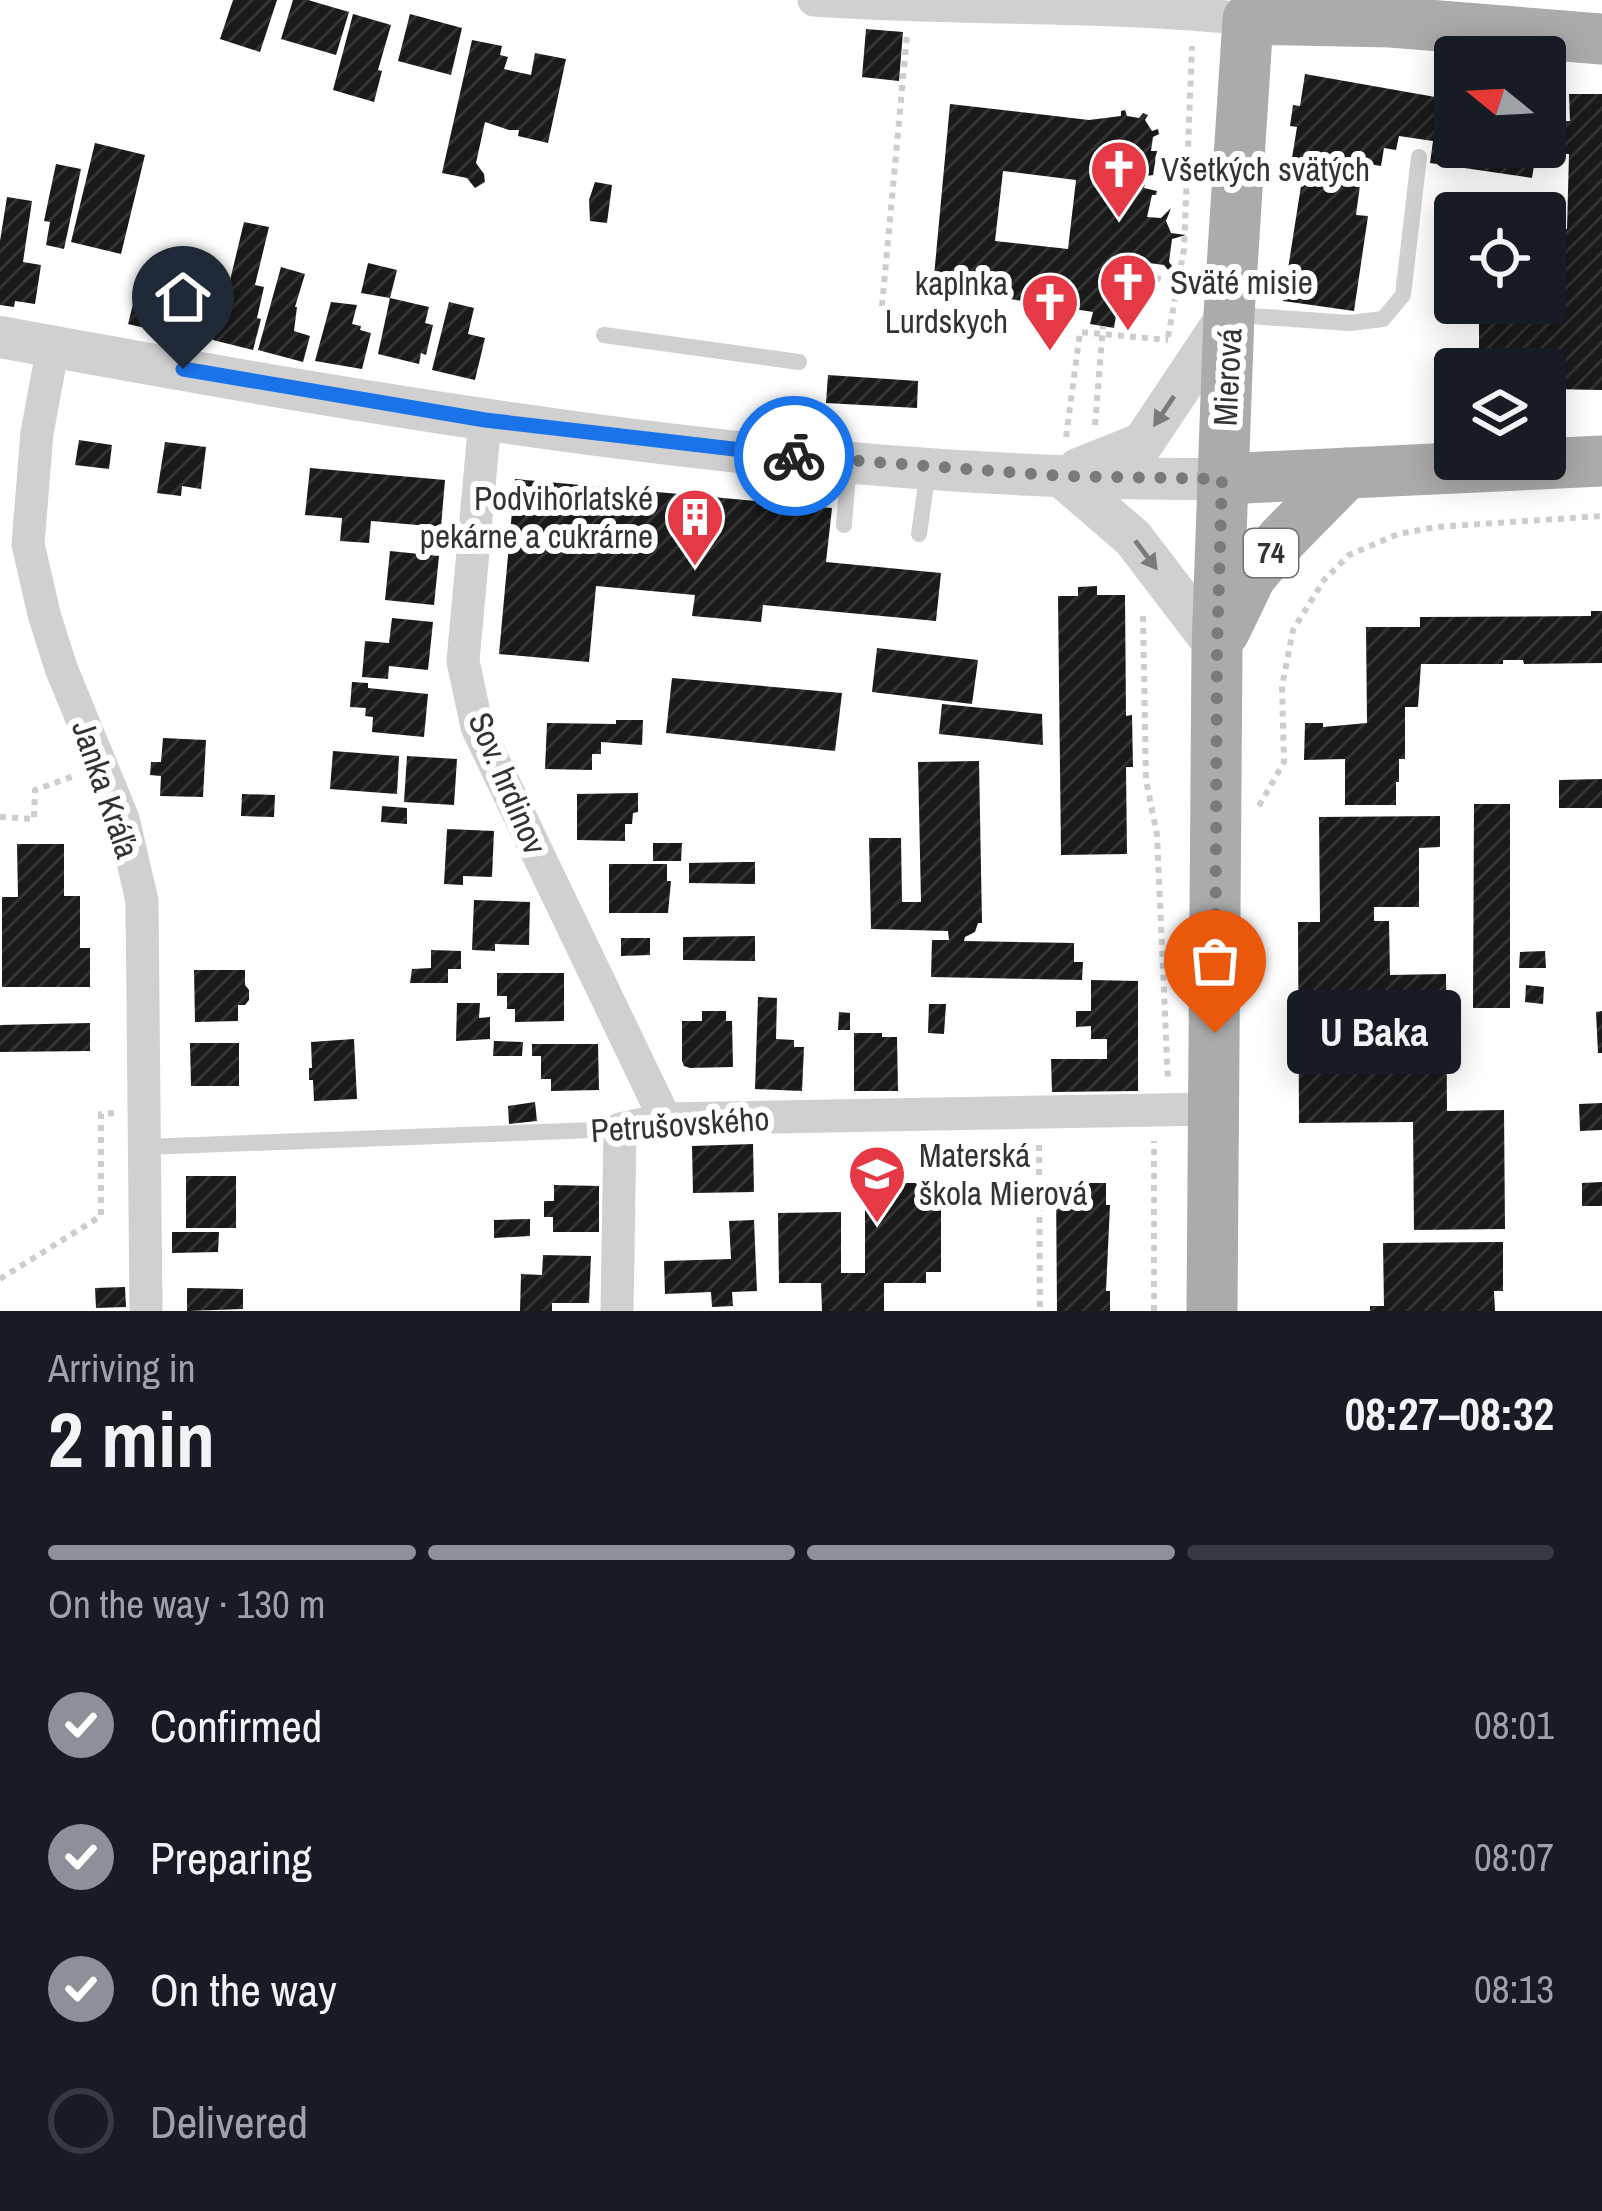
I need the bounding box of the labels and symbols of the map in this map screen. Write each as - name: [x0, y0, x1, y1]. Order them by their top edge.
- north arrow: [1434, 36, 1566, 168]
- church icon: Všetkých svätých: [1088, 138, 1150, 220]
- place label: Všetkých svätých: [1161, 147, 1370, 191]
- pin: [132, 246, 234, 369]
- church icon: Sväté misie: [1097, 251, 1159, 333]
- place label: Sväté misie: [1170, 260, 1313, 304]
- place label: kaplnka Lurdskych: [885, 261, 1008, 343]
- church icon: kaplnka Lurdskych: [1019, 271, 1081, 353]
- street label: Mierová: [1202, 327, 1252, 427]
- one-way arrow: [1154, 395, 1176, 428]
- courier: [734, 396, 854, 516]
- place label: Podvihorlatské pekárne a cukrárne: [420, 476, 653, 558]
- building icon: Podvihorlatské pekárne a cukrárne: [664, 486, 726, 568]
- road number: 74: [1244, 529, 1298, 577]
- one-way arrow: [1134, 539, 1158, 571]
- street label: Sov. hrdinov: [458, 705, 558, 861]
- street label: Janka Kráľa: [62, 714, 150, 864]
- pin: [1164, 910, 1266, 1033]
- callout: U Baka: [1287, 991, 1461, 1075]
- street label: Petrušovského: [589, 1096, 771, 1152]
- place label: Materská škola Mierová: [919, 1133, 1087, 1215]
- school or university icon: Materská škola Mierová: [846, 1143, 908, 1225]

